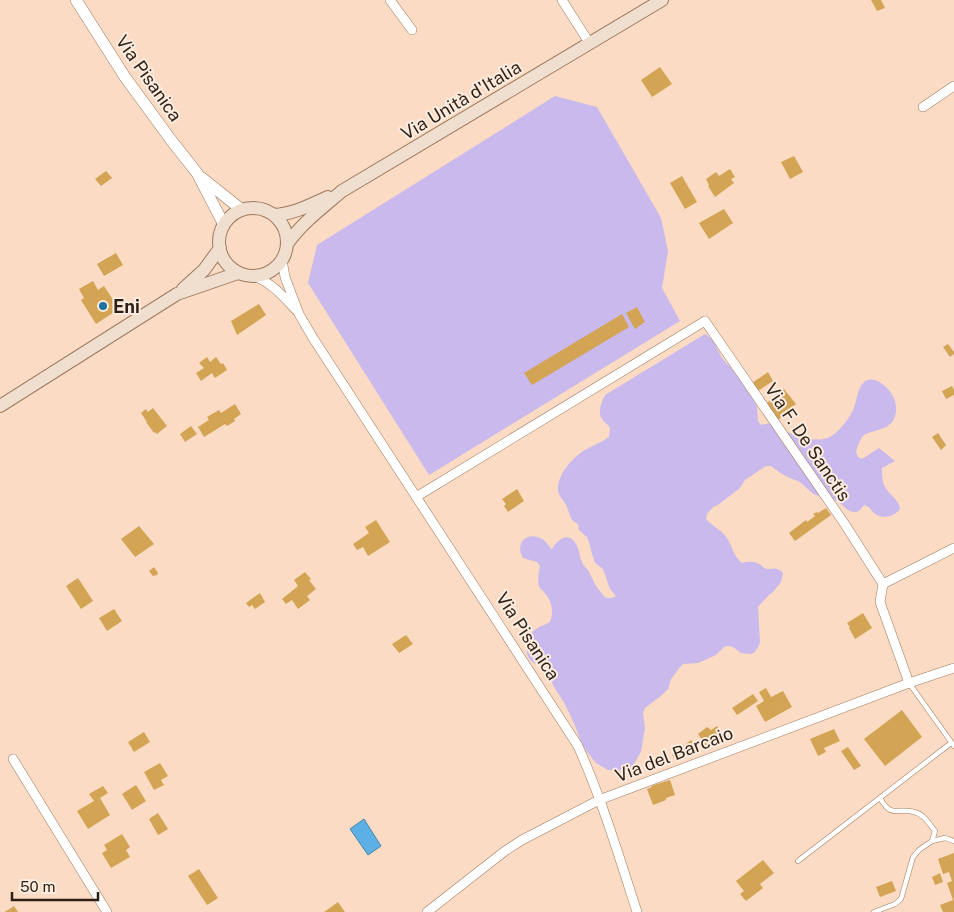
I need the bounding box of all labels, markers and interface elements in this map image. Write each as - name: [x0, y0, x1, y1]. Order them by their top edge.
- street label: Via Pisanica: [112, 31, 186, 125]
- street label: Via Unità d'Italia: [397, 56, 525, 144]
- place label: Eni: [113, 296, 140, 317]
- marker: Eni: [97, 300, 109, 312]
- street label: Via F. De Sanctis: [761, 379, 855, 505]
- street label: Via Pisanica: [492, 588, 564, 684]
- street label: Via del Barcaio: [612, 722, 736, 786]
- scale bar: [12, 870, 99, 902]
- text: 50 m: [20, 878, 55, 895]

